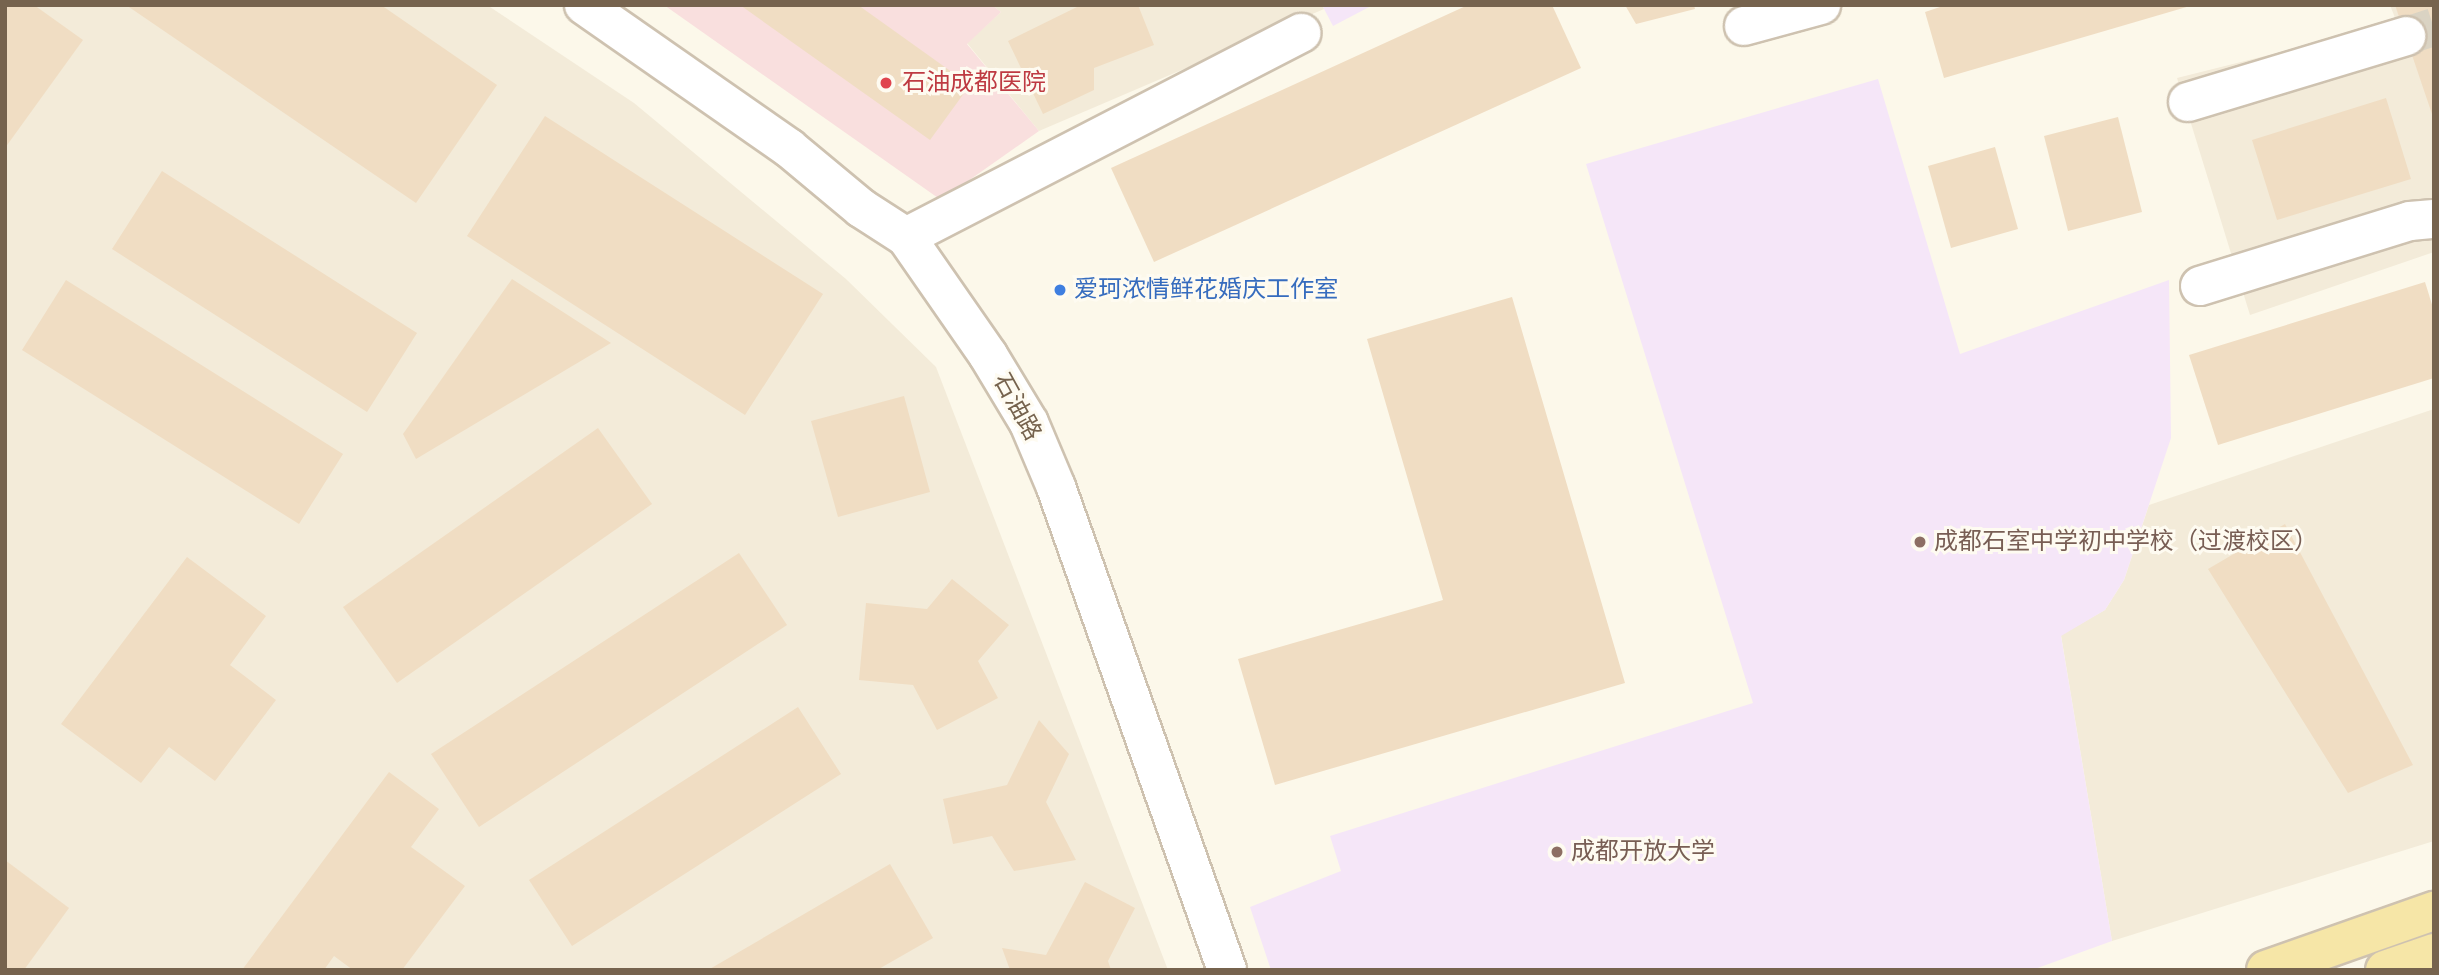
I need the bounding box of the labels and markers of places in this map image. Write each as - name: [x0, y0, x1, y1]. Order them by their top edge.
- place label: 石油成都医院: [902, 69, 1046, 97]
- marker: 石油成都医院: [876, 73, 896, 93]
- place label: 爱珂浓情鲜花婚庆工作室: [1074, 276, 1338, 304]
- marker: 爱珂浓情鲜花婚庆工作室: [1052, 282, 1068, 298]
- place label: 成都石室中学初中学校（过渡校区）: [1934, 528, 2318, 556]
- marker: 成都石室中学初中学校（过渡校区）: [1912, 534, 1928, 550]
- place label: 成都开放大学: [1571, 838, 1715, 866]
- marker: 成都开放大学: [1549, 844, 1565, 860]

